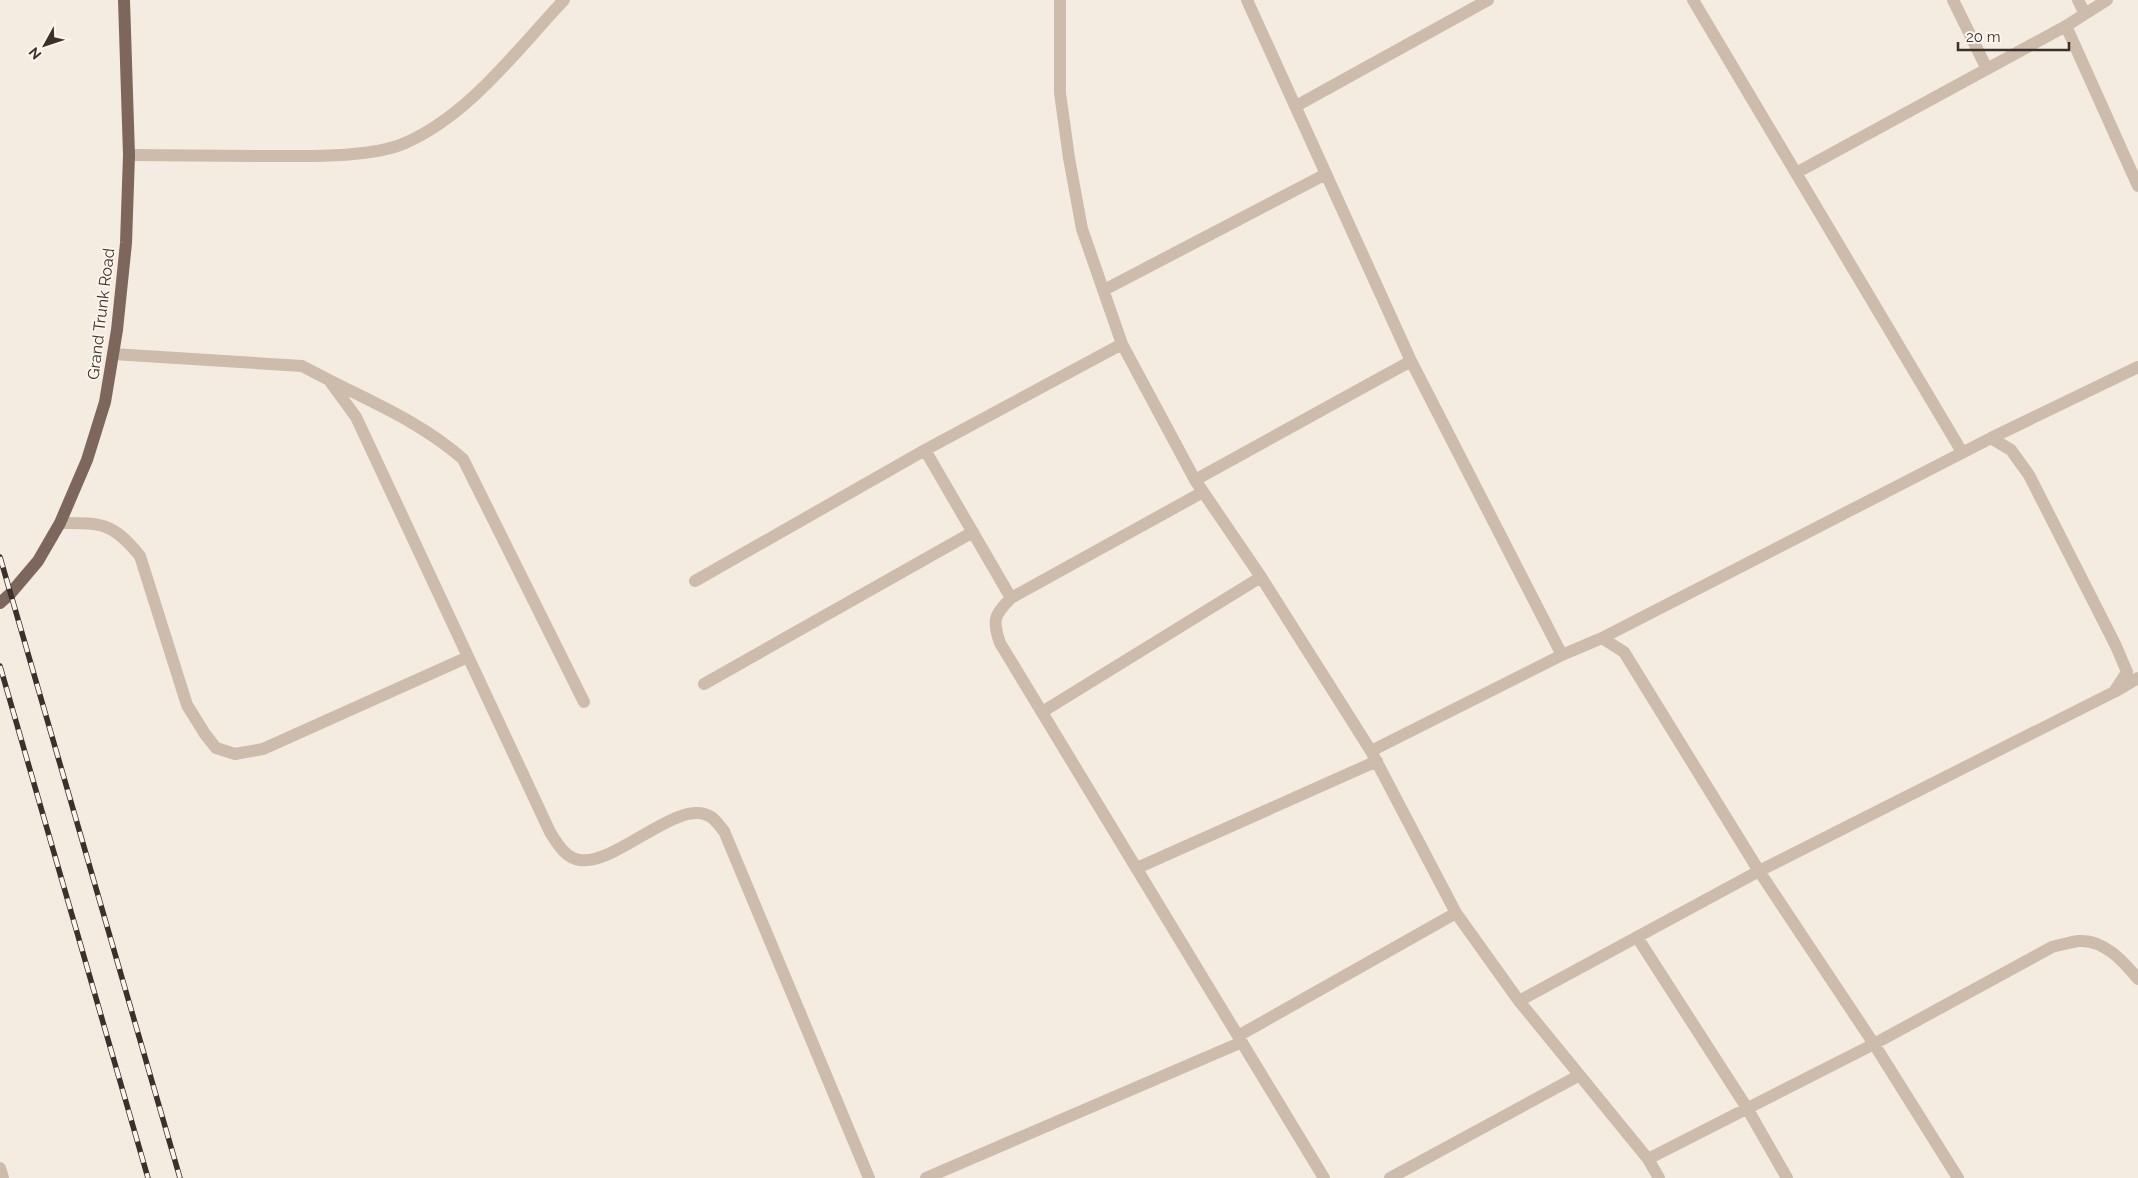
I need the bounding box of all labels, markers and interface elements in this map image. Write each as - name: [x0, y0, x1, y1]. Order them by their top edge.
- north arrow: [20, 20, 70, 70]
- scale bar: [1958, 20, 2069, 52]
- text: 20 m: [1966, 28, 2001, 46]
- text: N: [25, 44, 45, 63]
- street label: Grand Trunk Road: [84, 247, 118, 381]

